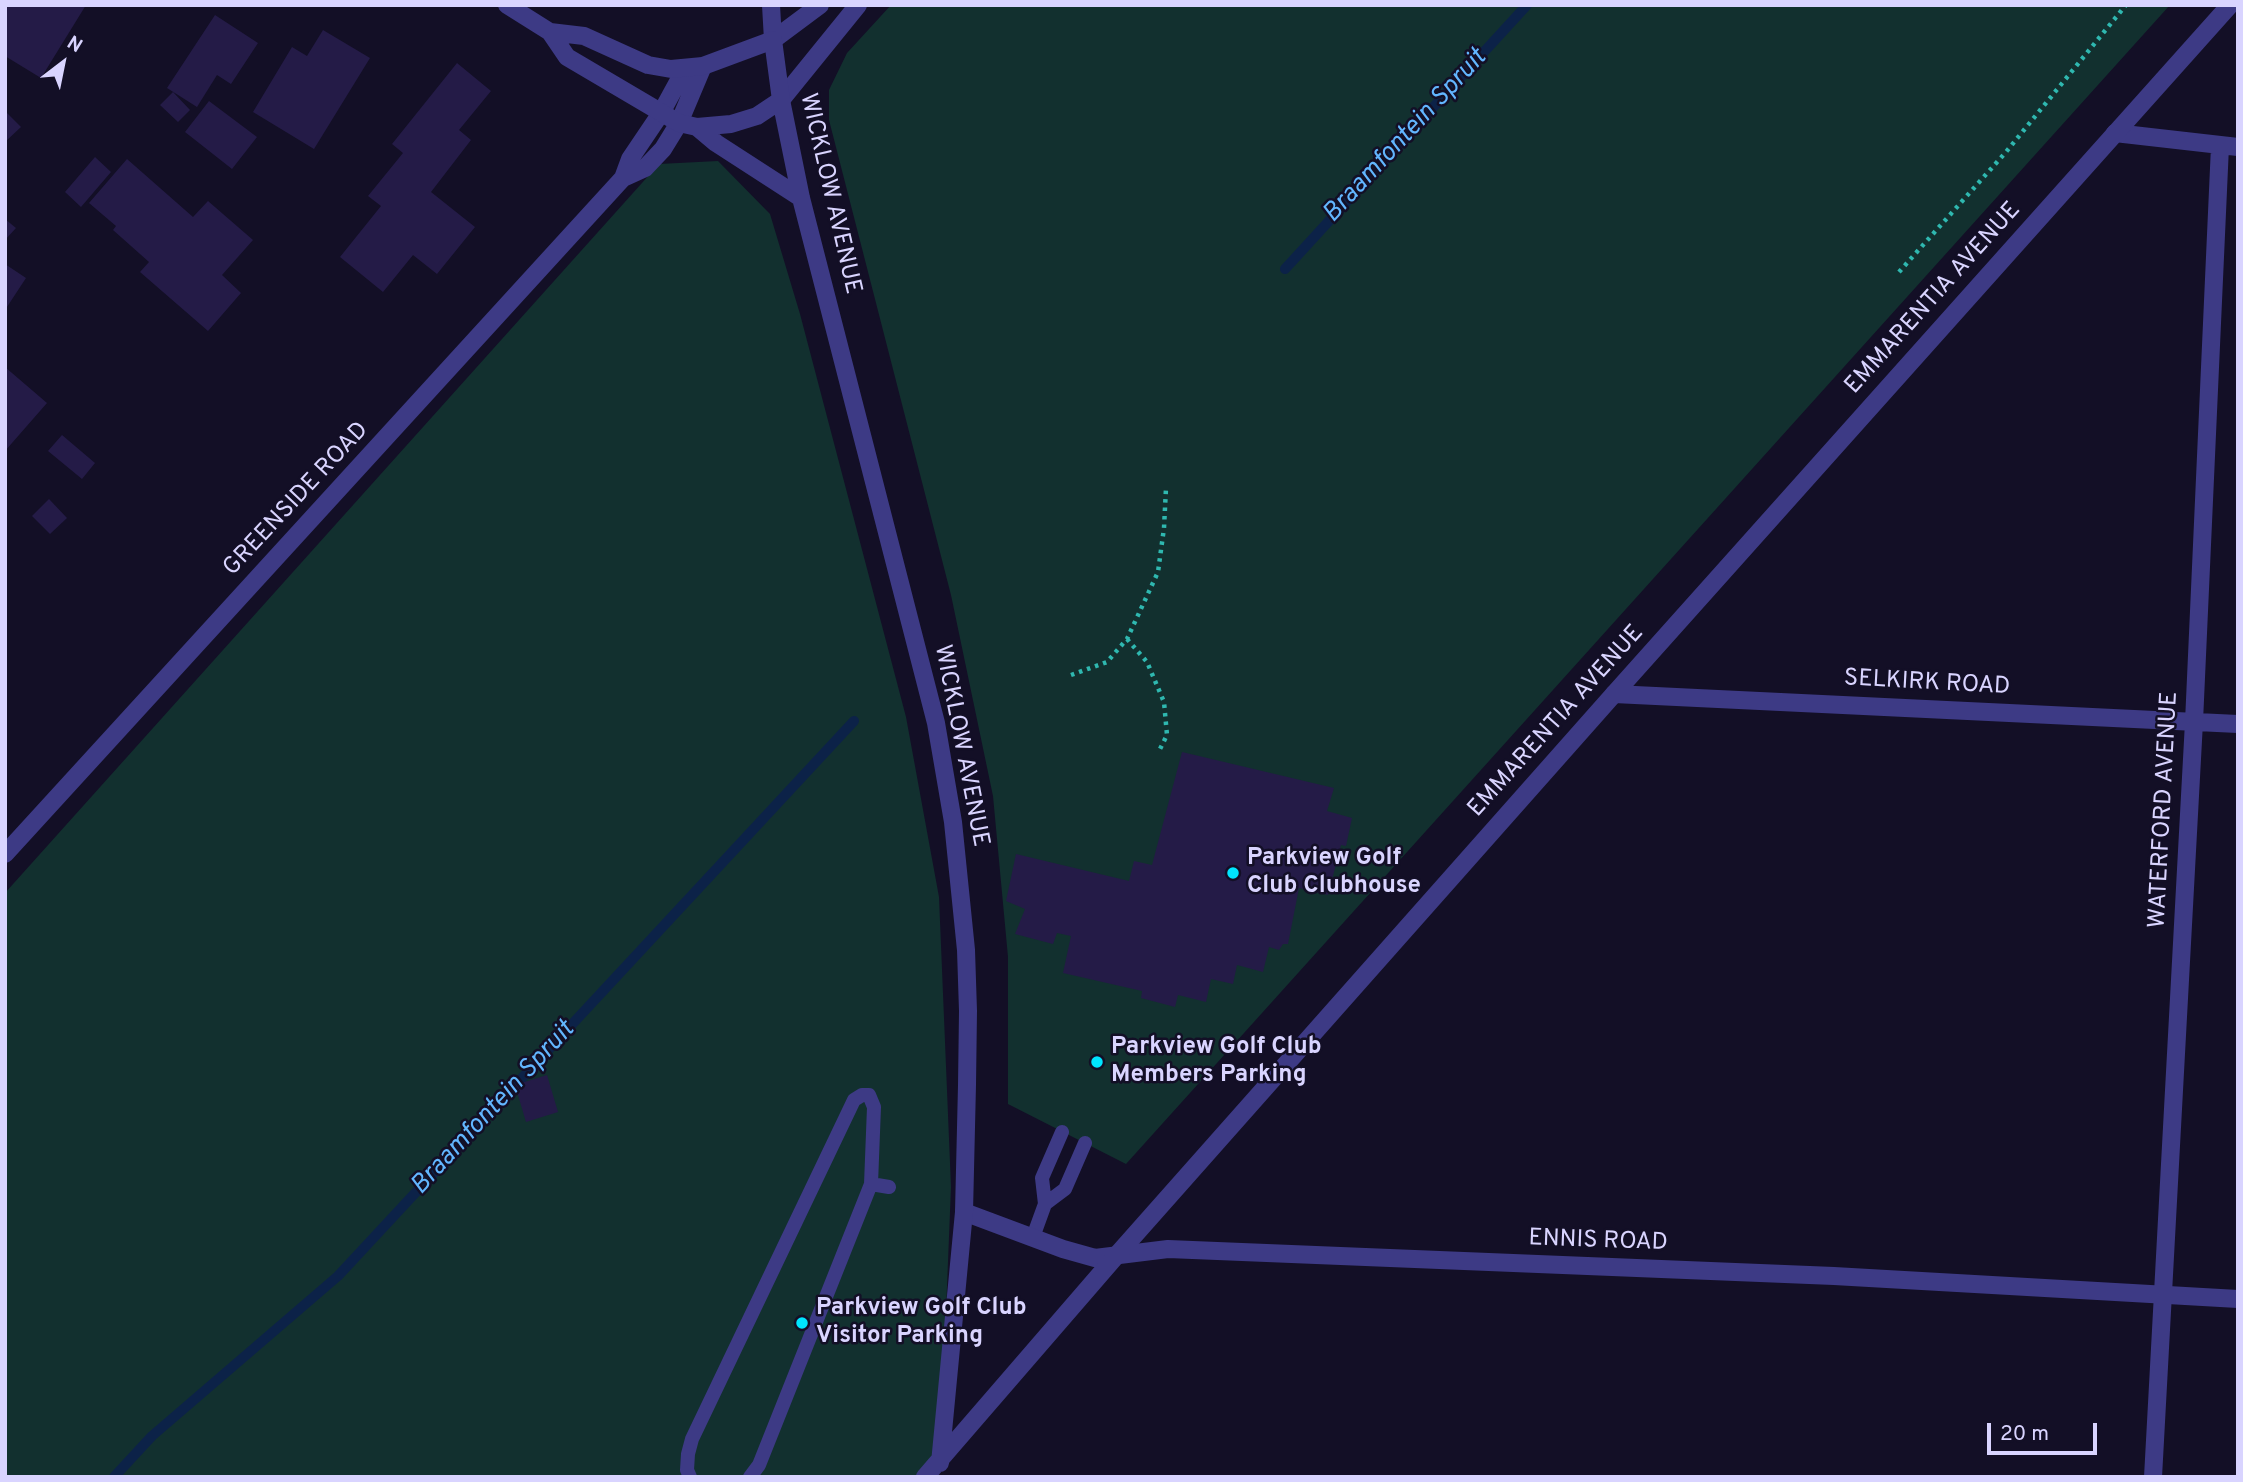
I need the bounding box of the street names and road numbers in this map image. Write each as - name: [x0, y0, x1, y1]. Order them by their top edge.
- street label: WICKLOW AVENUE: [792, 91, 866, 297]
- street label: EMMARENTIA AVENUE: [1840, 197, 2028, 401]
- street label: GREENSIDE ROAD: [218, 417, 376, 583]
- street label: EMMARENTIA AVENUE: [1463, 620, 1651, 824]
- street label: WICKLOW AVENUE: [926, 643, 994, 849]
- street label: SELKIRK ROAD: [1843, 665, 2011, 703]
- street label: WATERFORD AVENUE: [2144, 691, 2186, 929]
- street label: ENNIS ROAD: [1528, 1225, 1668, 1259]

